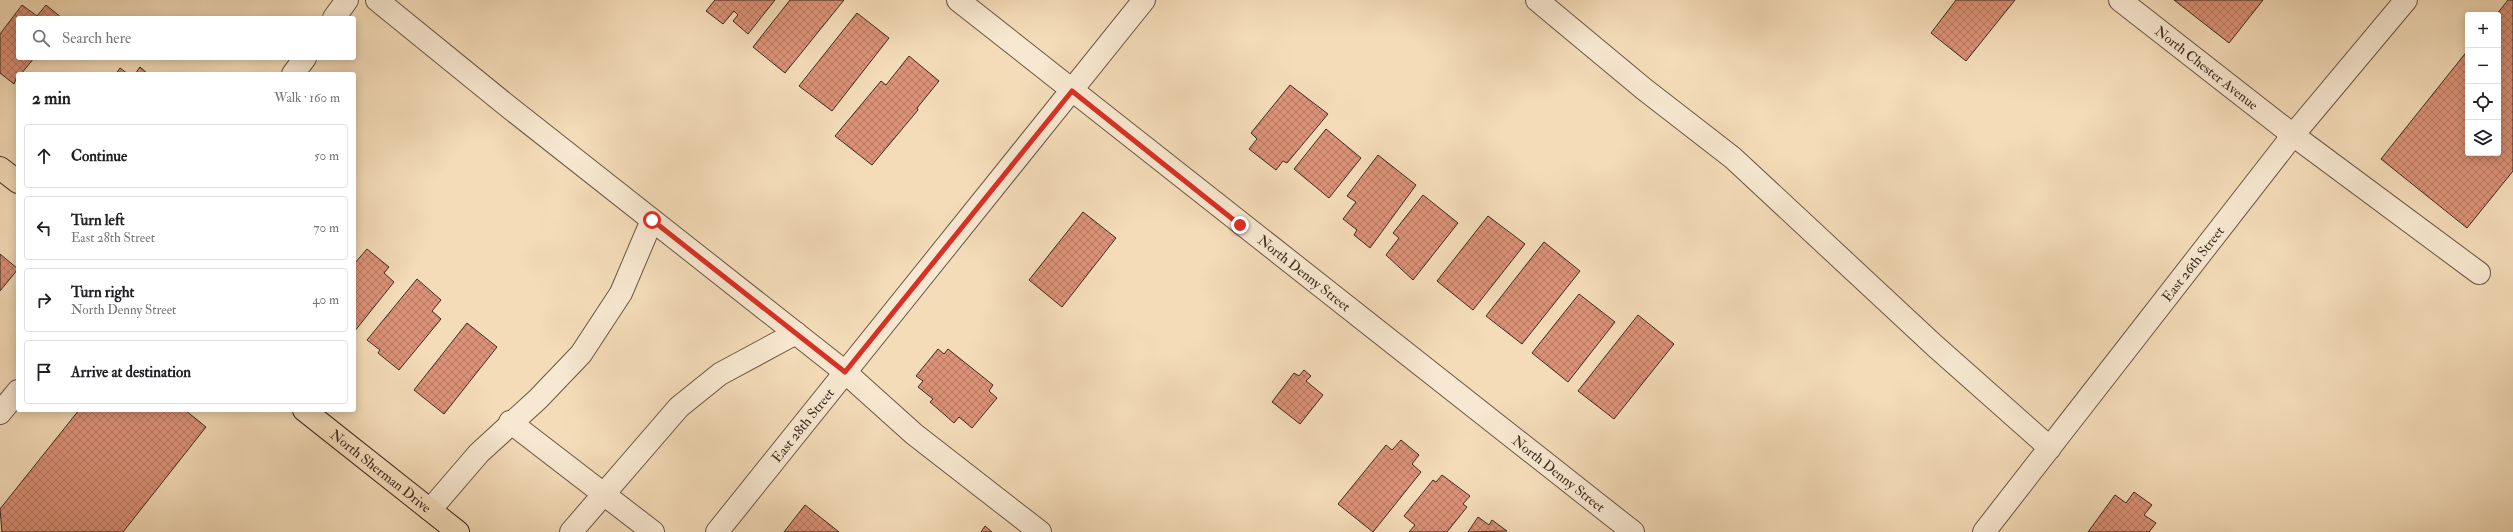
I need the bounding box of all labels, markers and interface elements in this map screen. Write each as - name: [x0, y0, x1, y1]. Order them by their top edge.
- map controls: [2465, 12, 2501, 156]
- button: +: [2465, 12, 2501, 48]
- search box: [16, 16, 356, 60]
- street label: North Chester Avenue: [2151, 22, 2262, 114]
- icon: search: [30, 27, 52, 49]
- text: Search here: [62, 29, 131, 48]
- button: −: [2465, 48, 2501, 84]
- button: locate: [2465, 84, 2501, 120]
- text: 2 min: [32, 88, 71, 109]
- text: Walk · 160 m: [274, 90, 340, 106]
- button: layers: [2465, 120, 2501, 156]
- icon: ahead: [33, 145, 55, 167]
- text: Continue: [71, 147, 127, 166]
- text: 50 m: [314, 148, 339, 164]
- text: Turn left: [71, 211, 125, 230]
- route start: [643, 211, 661, 229]
- route end: [1231, 216, 1249, 234]
- icon: left: [33, 217, 55, 239]
- text: 70 m: [314, 220, 339, 236]
- street label: East 26th Street: [2159, 223, 2228, 305]
- text: East 28th Street: [71, 230, 155, 246]
- street label: North Denny Street: [1254, 232, 1354, 315]
- text: Turn right: [71, 283, 134, 302]
- icon: right: [33, 289, 55, 311]
- text: 40 m: [313, 292, 339, 308]
- text: North Denny Street: [71, 302, 176, 318]
- icon: arrive: [33, 361, 55, 383]
- text: Arrive at destination: [71, 363, 191, 382]
- street label: East 28th Street: [768, 385, 838, 466]
- street label: North Sherman Drive: [327, 426, 435, 517]
- street label: North Denny Street: [1509, 432, 1609, 516]

